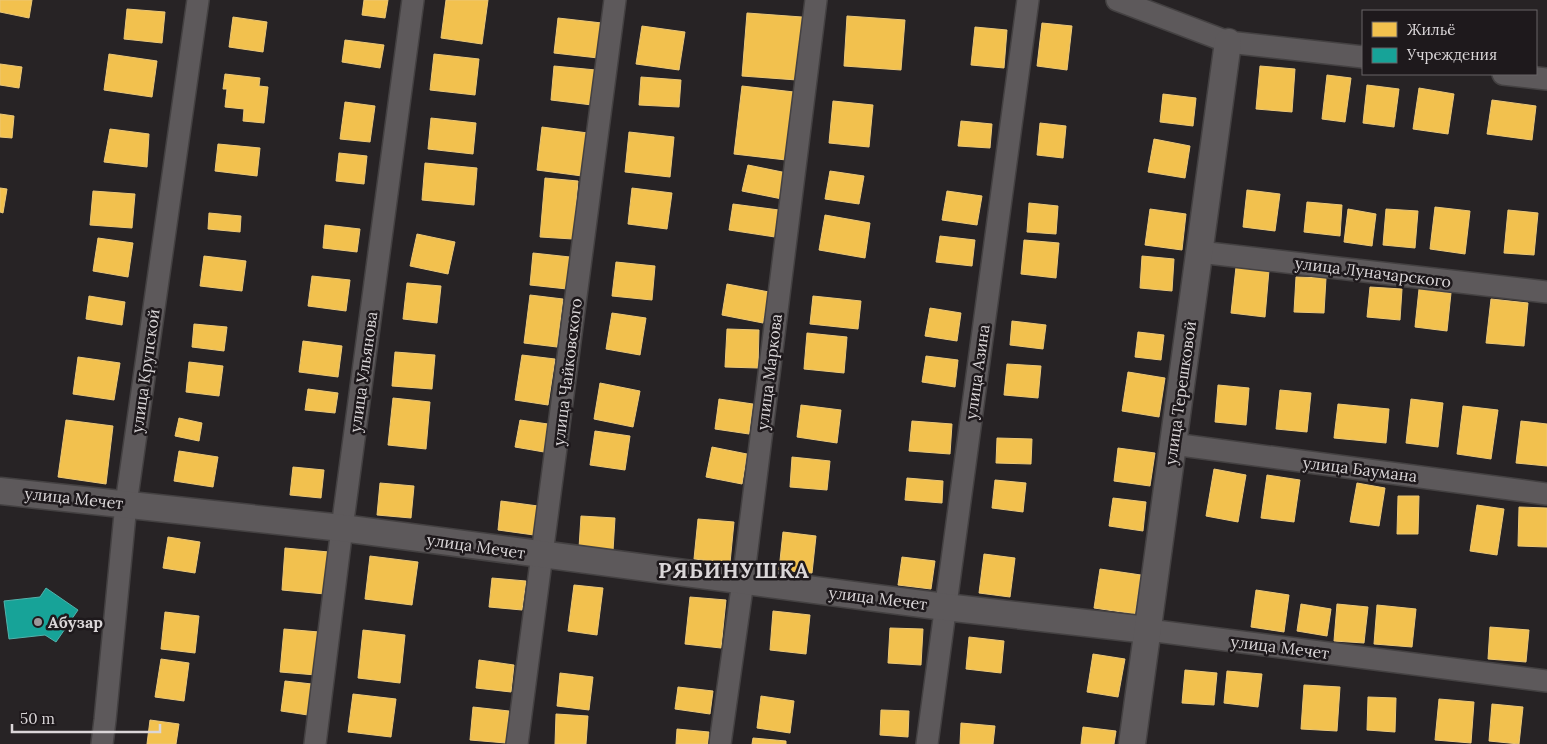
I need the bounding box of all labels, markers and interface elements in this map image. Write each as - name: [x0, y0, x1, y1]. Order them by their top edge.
- legend: [1362, 10, 1537, 75]
- text: Жильё: [1407, 20, 1455, 39]
- text: Учреждения: [1406, 45, 1497, 64]
- street label: улица Луначарского: [1294, 252, 1452, 292]
- street label: улица Чайковского: [548, 297, 586, 447]
- street label: улица Крупской: [126, 308, 164, 434]
- street label: улица Ульянова: [345, 310, 381, 434]
- street label: улица Маркова: [752, 313, 786, 431]
- street label: улица Терешковой: [1160, 320, 1200, 466]
- street label: улица Азина: [960, 323, 994, 421]
- street label: улица Баумана: [1302, 452, 1418, 486]
- street label: улица Мечет: [24, 483, 124, 513]
- street label: улица Мечет: [426, 529, 527, 563]
- district label: РЯБИНУШКА: [658, 557, 810, 584]
- street label: улица Мечет: [828, 582, 928, 614]
- place label: Абузар: [48, 612, 103, 632]
- marker: Абузар: [32, 616, 44, 628]
- street label: улица Мечет: [1230, 631, 1330, 663]
- scale bar: [12, 702, 160, 734]
- text: 50 m: [20, 709, 55, 728]

